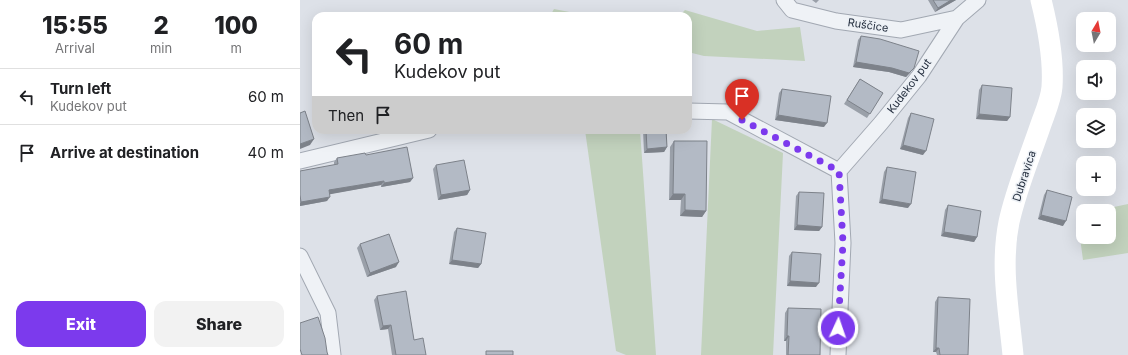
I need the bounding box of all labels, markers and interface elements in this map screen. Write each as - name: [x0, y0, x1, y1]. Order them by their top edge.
- text: 15:55: [42, 11, 108, 40]
- text: 2: [153, 11, 169, 40]
- text: 100: [214, 11, 258, 40]
- north arrow: [1076, 12, 1116, 52]
- map controls: [1076, 12, 1116, 244]
- street label: Ruščice: [847, 15, 889, 35]
- text: 60 m: [394, 27, 463, 61]
- icon: left: [328, 28, 380, 80]
- text: Arrival: [55, 40, 95, 56]
- text: min: [150, 40, 172, 56]
- text: m: [230, 40, 242, 56]
- street label: Kudekov put: [884, 56, 934, 116]
- button: sound: [1076, 60, 1116, 100]
- text: Kudekov put: [394, 61, 500, 82]
- text: Turn left: [50, 79, 111, 98]
- pin: [725, 79, 759, 120]
- icon: arrive: [731, 85, 753, 107]
- icon: left: [16, 86, 38, 108]
- text: 60 m: [248, 87, 284, 106]
- text: Kudekov put: [50, 98, 127, 114]
- icon: arrive: [372, 104, 394, 126]
- text: Then: [328, 106, 364, 125]
- button: layers: [1076, 108, 1116, 148]
- icon: arrive: [16, 142, 38, 164]
- text: Arrive at destination: [50, 143, 199, 162]
- text: 40 m: [247, 143, 284, 162]
- street label: Dubravica: [1009, 149, 1039, 203]
- button: +: [1076, 156, 1116, 196]
- button: −: [1076, 204, 1116, 244]
- button: Exit: [16, 301, 146, 347]
- button: Share: [154, 301, 284, 347]
- position arrow: [817, 307, 859, 349]

